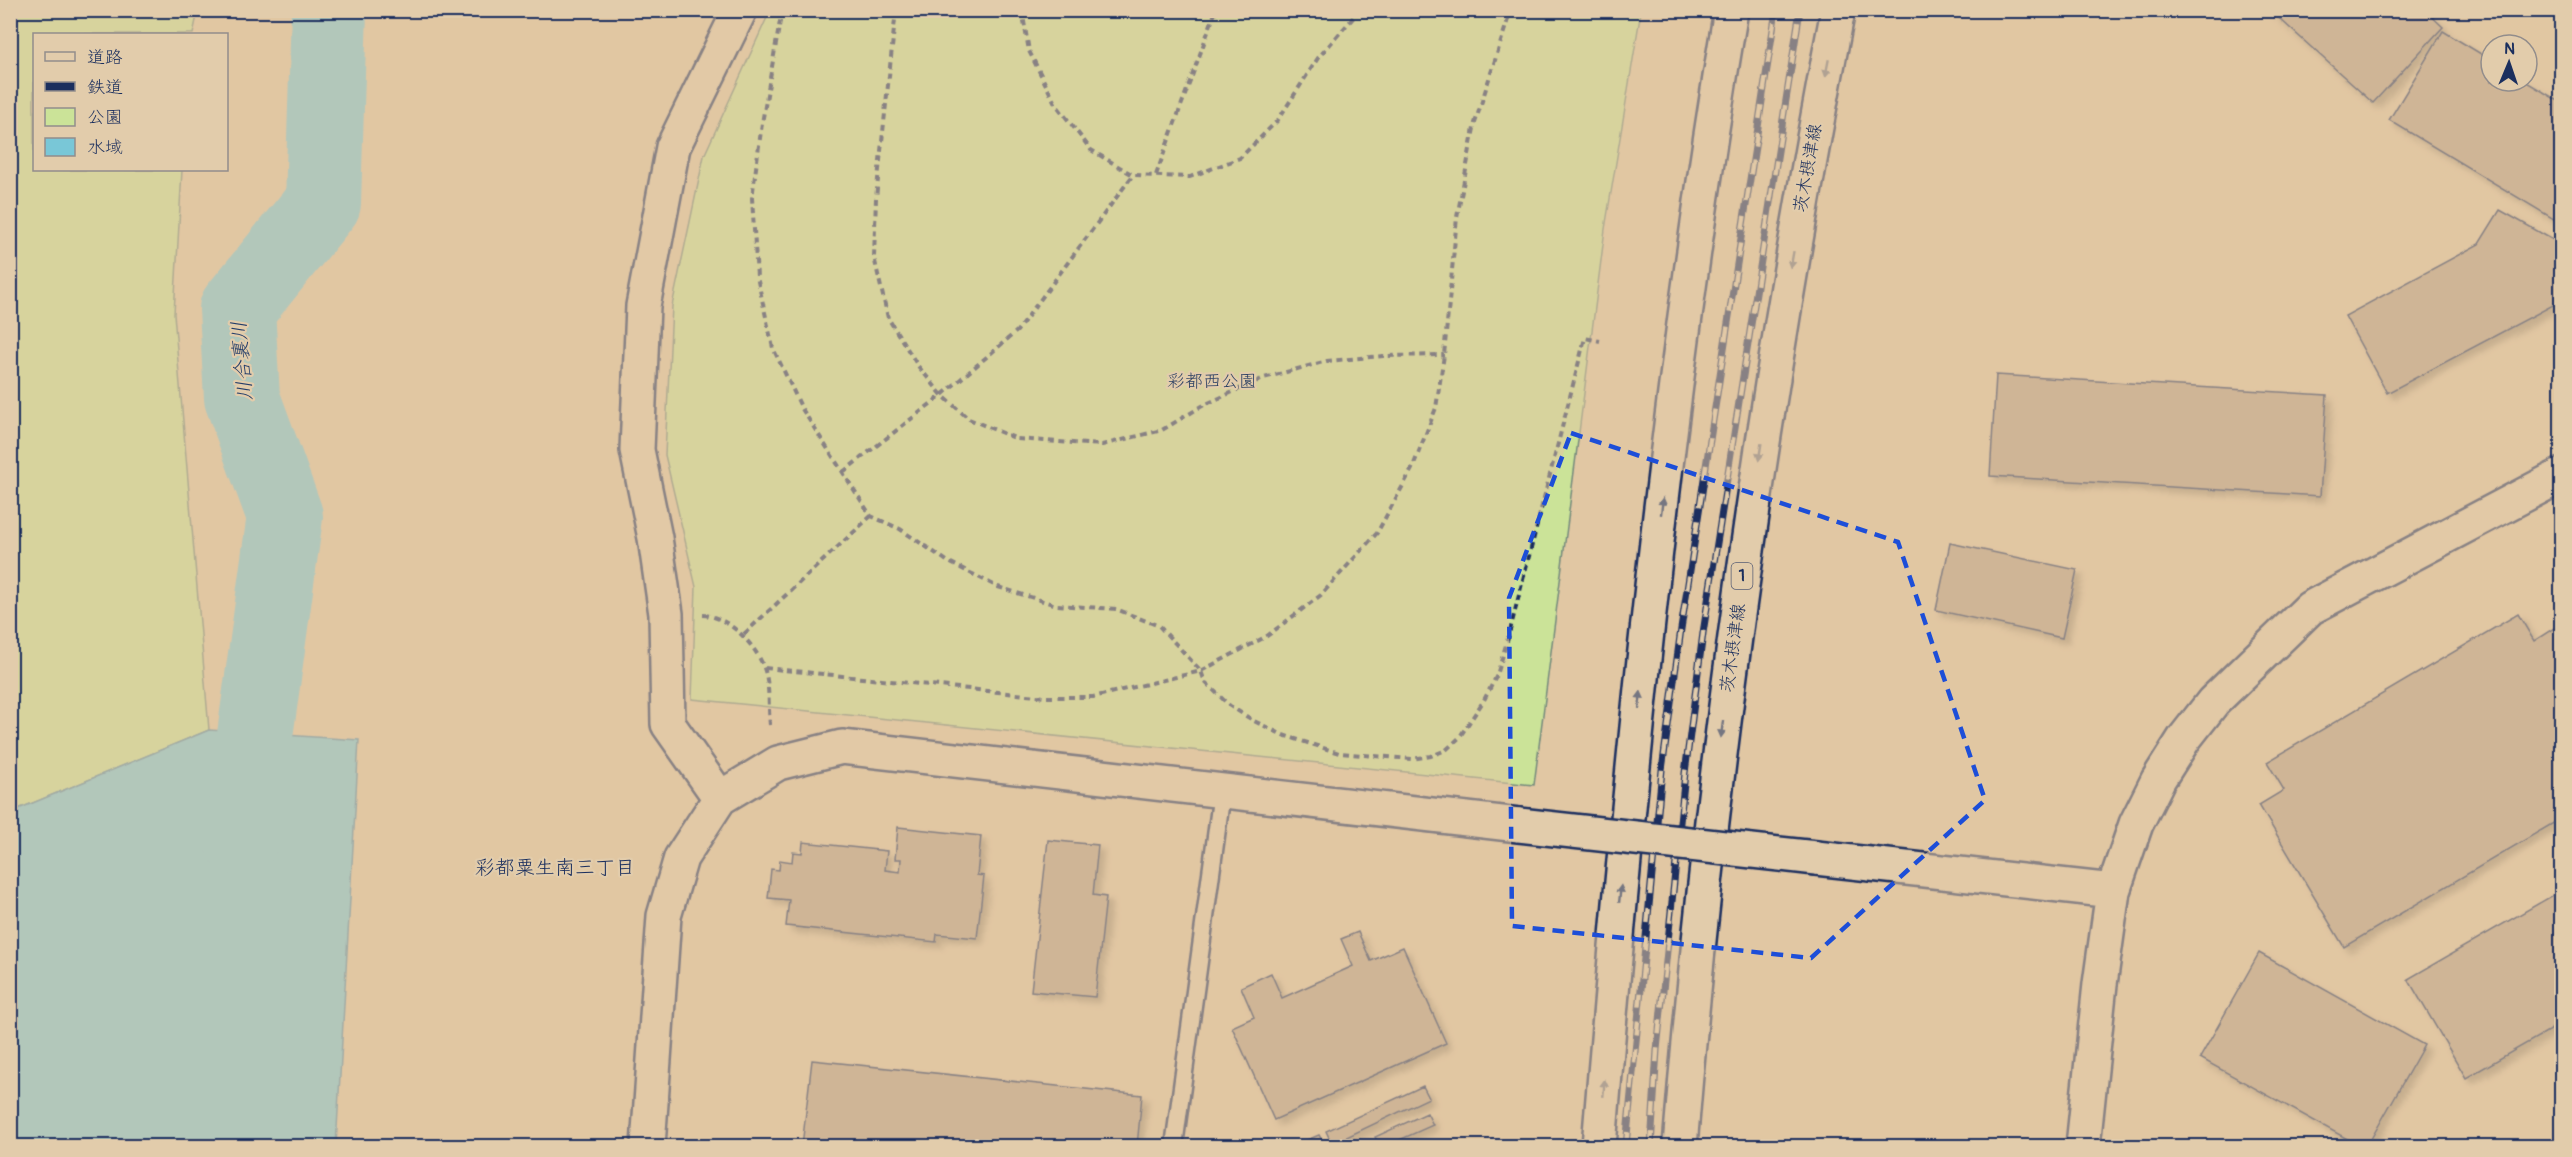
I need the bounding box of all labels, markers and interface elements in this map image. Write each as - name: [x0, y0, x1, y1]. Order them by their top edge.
- legend: [33, 33, 228, 171]
- north arrow: [2479, 33, 2539, 93]
- text: N: [2504, 39, 2515, 59]
- text: 道路: [87, 46, 123, 69]
- one-way arrow: [1822, 59, 1831, 78]
- text: 鉄道: [87, 76, 123, 99]
- text: 公園: [87, 106, 123, 129]
- street label: 茨木摂津線: [1789, 122, 1827, 214]
- text: 水域: [87, 136, 123, 159]
- one-way arrow: [1787, 250, 1796, 269]
- water label: 川合裏川: [226, 320, 258, 402]
- park label: 彩都西公園: [1167, 370, 1257, 393]
- one-way arrow: [1756, 443, 1765, 462]
- one-way arrow: [1657, 497, 1667, 516]
- road number: 1: [1732, 563, 1752, 589]
- street label: 茨木摂津線: [1715, 602, 1751, 694]
- one-way arrow: [1635, 690, 1645, 709]
- one-way arrow: [1717, 719, 1727, 738]
- district label: 彩都粟生南三丁目: [475, 855, 635, 880]
- one-way arrow: [1615, 884, 1625, 903]
- one-way arrow: [1599, 1079, 1609, 1098]

